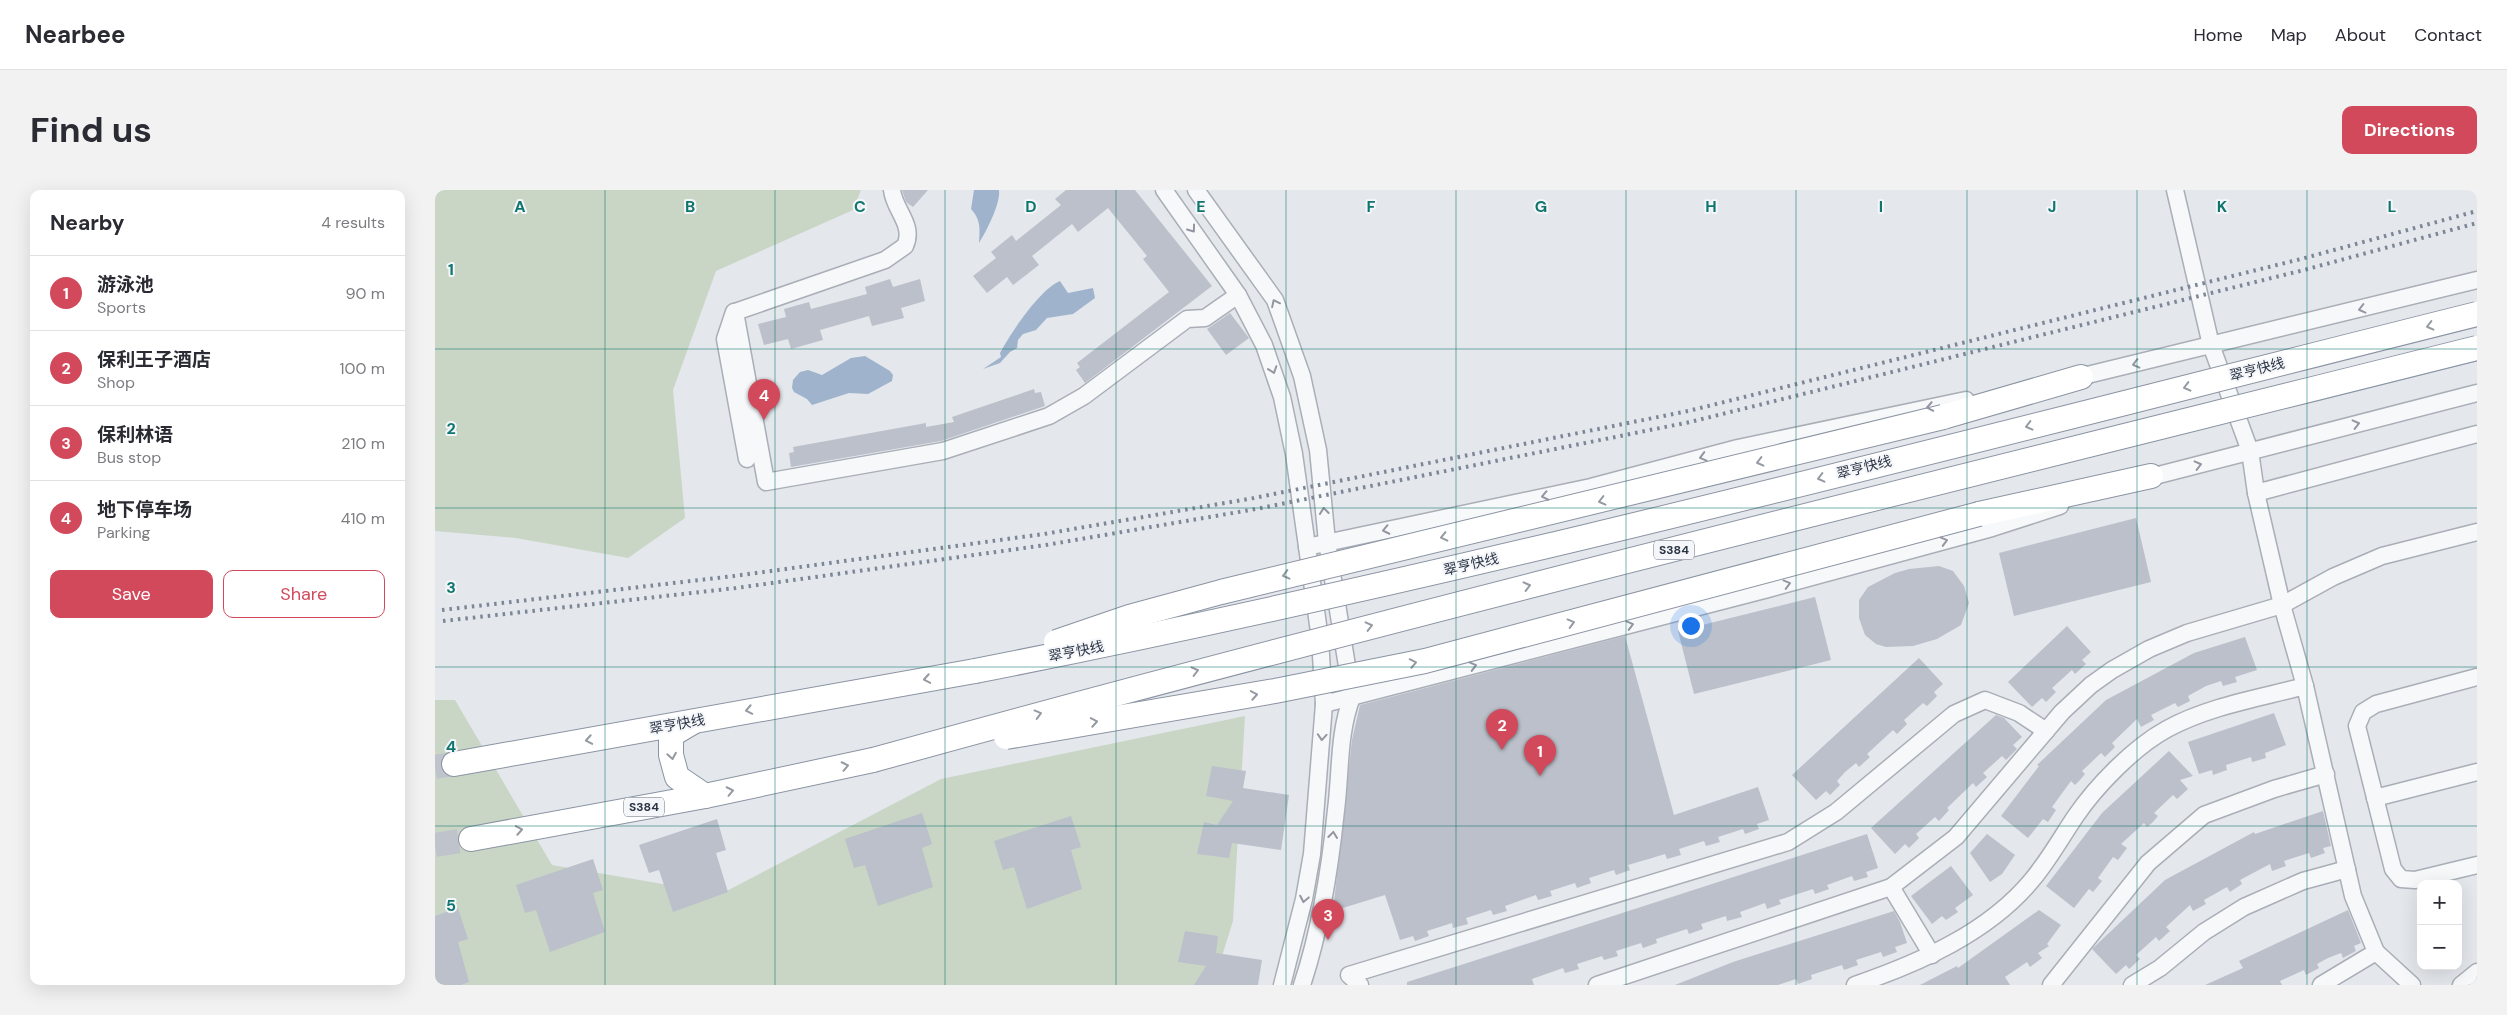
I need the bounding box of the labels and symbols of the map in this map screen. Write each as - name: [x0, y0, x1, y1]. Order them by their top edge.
- text: A: [514, 196, 526, 217]
- text: B: [685, 196, 695, 217]
- text: C: [854, 196, 866, 217]
- text: D: [1025, 196, 1037, 217]
- text: E: [1196, 196, 1206, 217]
- text: F: [1367, 196, 1376, 217]
- text: G: [1535, 196, 1547, 217]
- text: H: [1705, 196, 1717, 217]
- text: I: [1879, 196, 1883, 217]
- text: J: [2048, 196, 2056, 217]
- text: K: [2217, 196, 2228, 217]
- text: L: [2388, 196, 2397, 217]
- one-way arrow: [1187, 223, 1195, 232]
- text: 1: [448, 259, 454, 280]
- one-way arrow: [1271, 299, 1281, 308]
- one-way arrow: [2357, 303, 2366, 314]
- one-way arrow: [2425, 320, 2434, 331]
- street label: 翠亨快线: [2228, 353, 2286, 385]
- one-way arrow: [2132, 358, 2140, 368]
- one-way arrow: [1267, 365, 1277, 374]
- pin: 4: [748, 379, 780, 420]
- one-way arrow: [2184, 381, 2192, 391]
- one-way arrow: [1926, 401, 1934, 412]
- text: 2: [446, 418, 456, 439]
- one-way arrow: [2025, 420, 2034, 431]
- one-way arrow: [2351, 420, 2359, 430]
- street label: 翠亨快线: [1835, 451, 1893, 483]
- one-way arrow: [1700, 452, 1708, 462]
- one-way arrow: [1756, 456, 1765, 467]
- one-way arrow: [2194, 460, 2203, 471]
- one-way arrow: [1816, 472, 1825, 483]
- one-way arrow: [1541, 491, 1550, 501]
- one-way arrow: [1598, 495, 1607, 506]
- one-way arrow: [1319, 507, 1330, 515]
- one-way arrow: [1382, 524, 1391, 535]
- one-way arrow: [1439, 531, 1448, 542]
- one-way arrow: [1940, 537, 1948, 547]
- road number: S384: [1654, 540, 1694, 560]
- street label: 翠亨快线: [1442, 549, 1500, 579]
- one-way arrow: [1283, 570, 1291, 580]
- text: 3: [446, 577, 456, 598]
- one-way arrow: [1783, 580, 1791, 590]
- one-way arrow: [1522, 582, 1530, 592]
- your location: [1678, 613, 1704, 639]
- one-way arrow: [1566, 618, 1575, 629]
- one-way arrow: [1626, 620, 1635, 631]
- one-way arrow: [1365, 622, 1373, 632]
- street label: 翠亨快线: [1047, 637, 1105, 665]
- one-way arrow: [1409, 659, 1418, 669]
- one-way arrow: [1468, 661, 1477, 672]
- one-way arrow: [1191, 667, 1199, 677]
- one-way arrow: [923, 673, 931, 684]
- one-way arrow: [1250, 690, 1258, 700]
- one-way arrow: [744, 705, 753, 715]
- one-way arrow: [1034, 709, 1043, 720]
- pin: 2: [1486, 709, 1518, 750]
- street label: 翠亨快线: [648, 710, 706, 738]
- one-way arrow: [1089, 717, 1098, 727]
- one-way arrow: [585, 734, 593, 744]
- one-way arrow: [1316, 734, 1327, 742]
- pin: 1: [1524, 735, 1556, 776]
- text: 4: [446, 736, 456, 757]
- one-way arrow: [667, 752, 677, 761]
- one-way arrow: [840, 761, 849, 772]
- one-way arrow: [726, 786, 735, 797]
- road number: S384: [624, 798, 664, 816]
- one-way arrow: [515, 826, 523, 836]
- one-way arrow: [1327, 830, 1338, 838]
- one-way arrow: [1299, 894, 1310, 903]
- text: 5: [446, 895, 456, 916]
- pin: 3: [1312, 899, 1344, 940]

